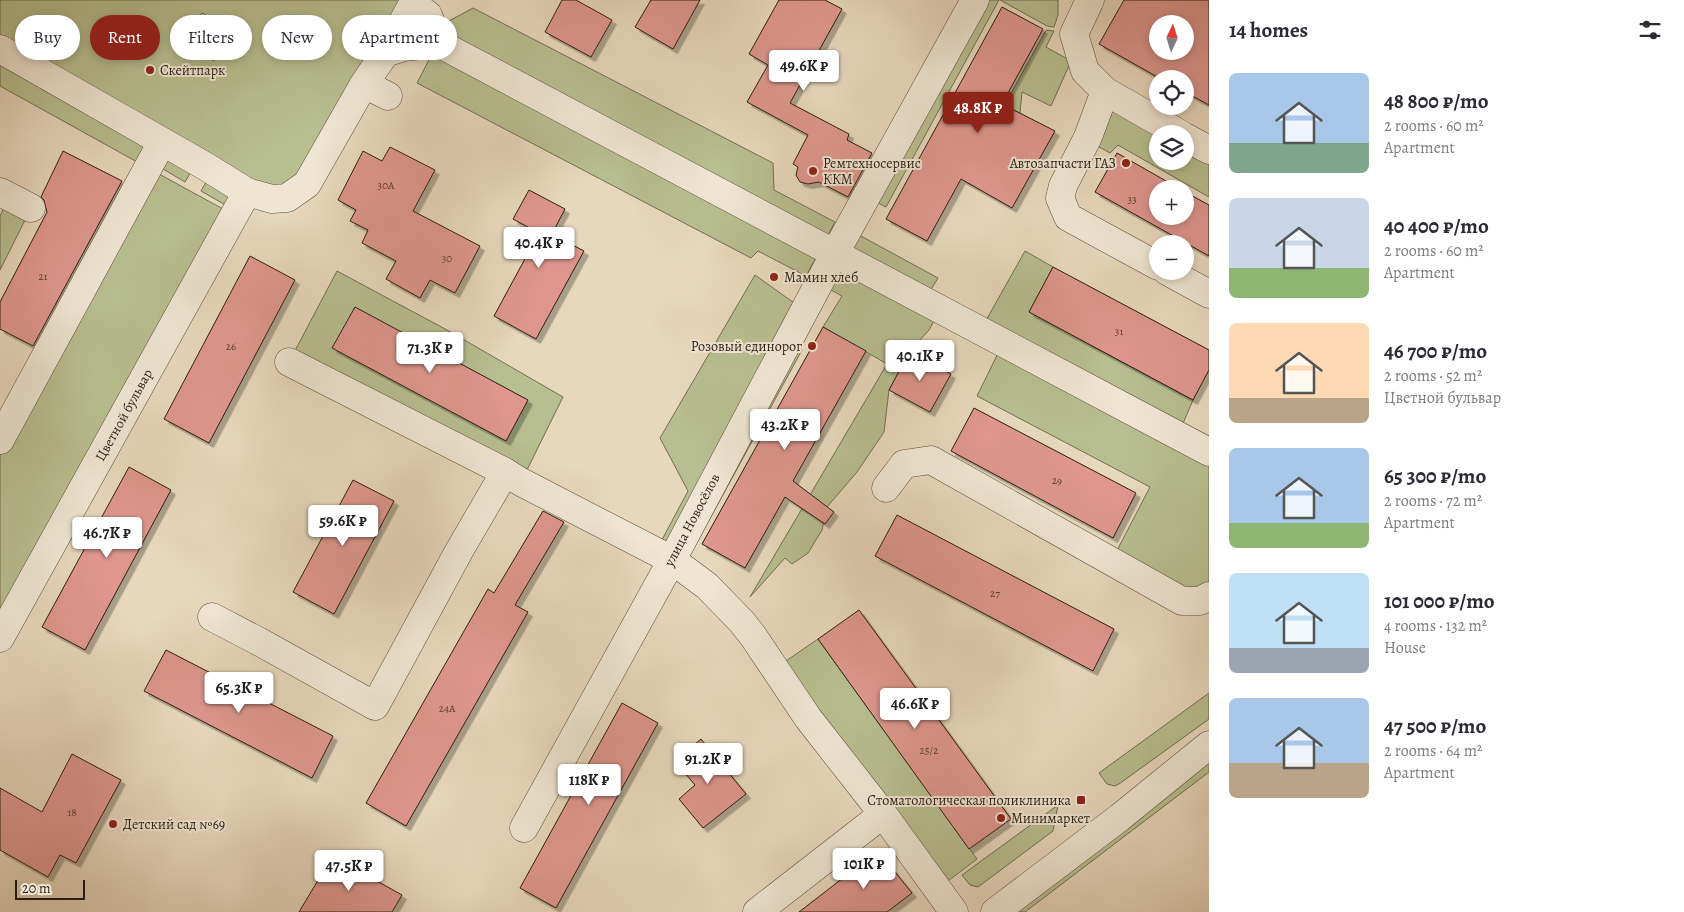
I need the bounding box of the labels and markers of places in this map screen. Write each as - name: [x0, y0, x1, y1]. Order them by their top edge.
- pin: 49.6K ₽: [758, 49, 850, 92]
- place label: Скейтпарк: [160, 61, 225, 80]
- marker: Скейтпарк: [144, 64, 156, 76]
- pin: 48.8K ₽: [932, 92, 1024, 134]
- place label: Ремтехносервис ККМ: [823, 154, 921, 189]
- place label: Автозапчасти ГАЗ: [1009, 154, 1116, 173]
- marker: Автозапчасти ГАЗ: [1120, 157, 1132, 169]
- marker: Ремтехносервис ККМ: [807, 165, 819, 177]
- pin: 40.4K ₽: [493, 226, 585, 269]
- place label: Мамин хлеб: [784, 268, 858, 287]
- marker: Мамин хлеб: [768, 271, 780, 283]
- pin: 71.3K ₽: [384, 332, 476, 374]
- place label: Розовый единорог: [691, 337, 802, 356]
- marker: Розовый единорог: [806, 340, 818, 352]
- pin: 40.1K ₽: [874, 340, 966, 382]
- pin: 43.2K ₽: [739, 408, 831, 451]
- pin: 59.6K ₽: [297, 504, 389, 547]
- pin: 46.7K ₽: [61, 516, 153, 559]
- pin: 65.3K ₽: [193, 672, 285, 714]
- pin: 46.6K ₽: [869, 688, 961, 730]
- pin: 91.2K ₽: [662, 742, 754, 785]
- pin: 118K ₽: [548, 764, 630, 806]
- place label: Стоматологическая поликлиника: [867, 791, 1072, 810]
- marker: Стоматологическая поликлиника: [1075, 794, 1087, 806]
- place label: Минимаркет: [1011, 809, 1090, 828]
- marker: Минимаркет: [995, 812, 1007, 824]
- place label: Детский сад №69: [123, 815, 225, 834]
- marker: Детский сад №69: [107, 818, 119, 830]
- pin: 101K ₽: [823, 848, 905, 890]
- pin: 47.5K ₽: [303, 850, 395, 892]

